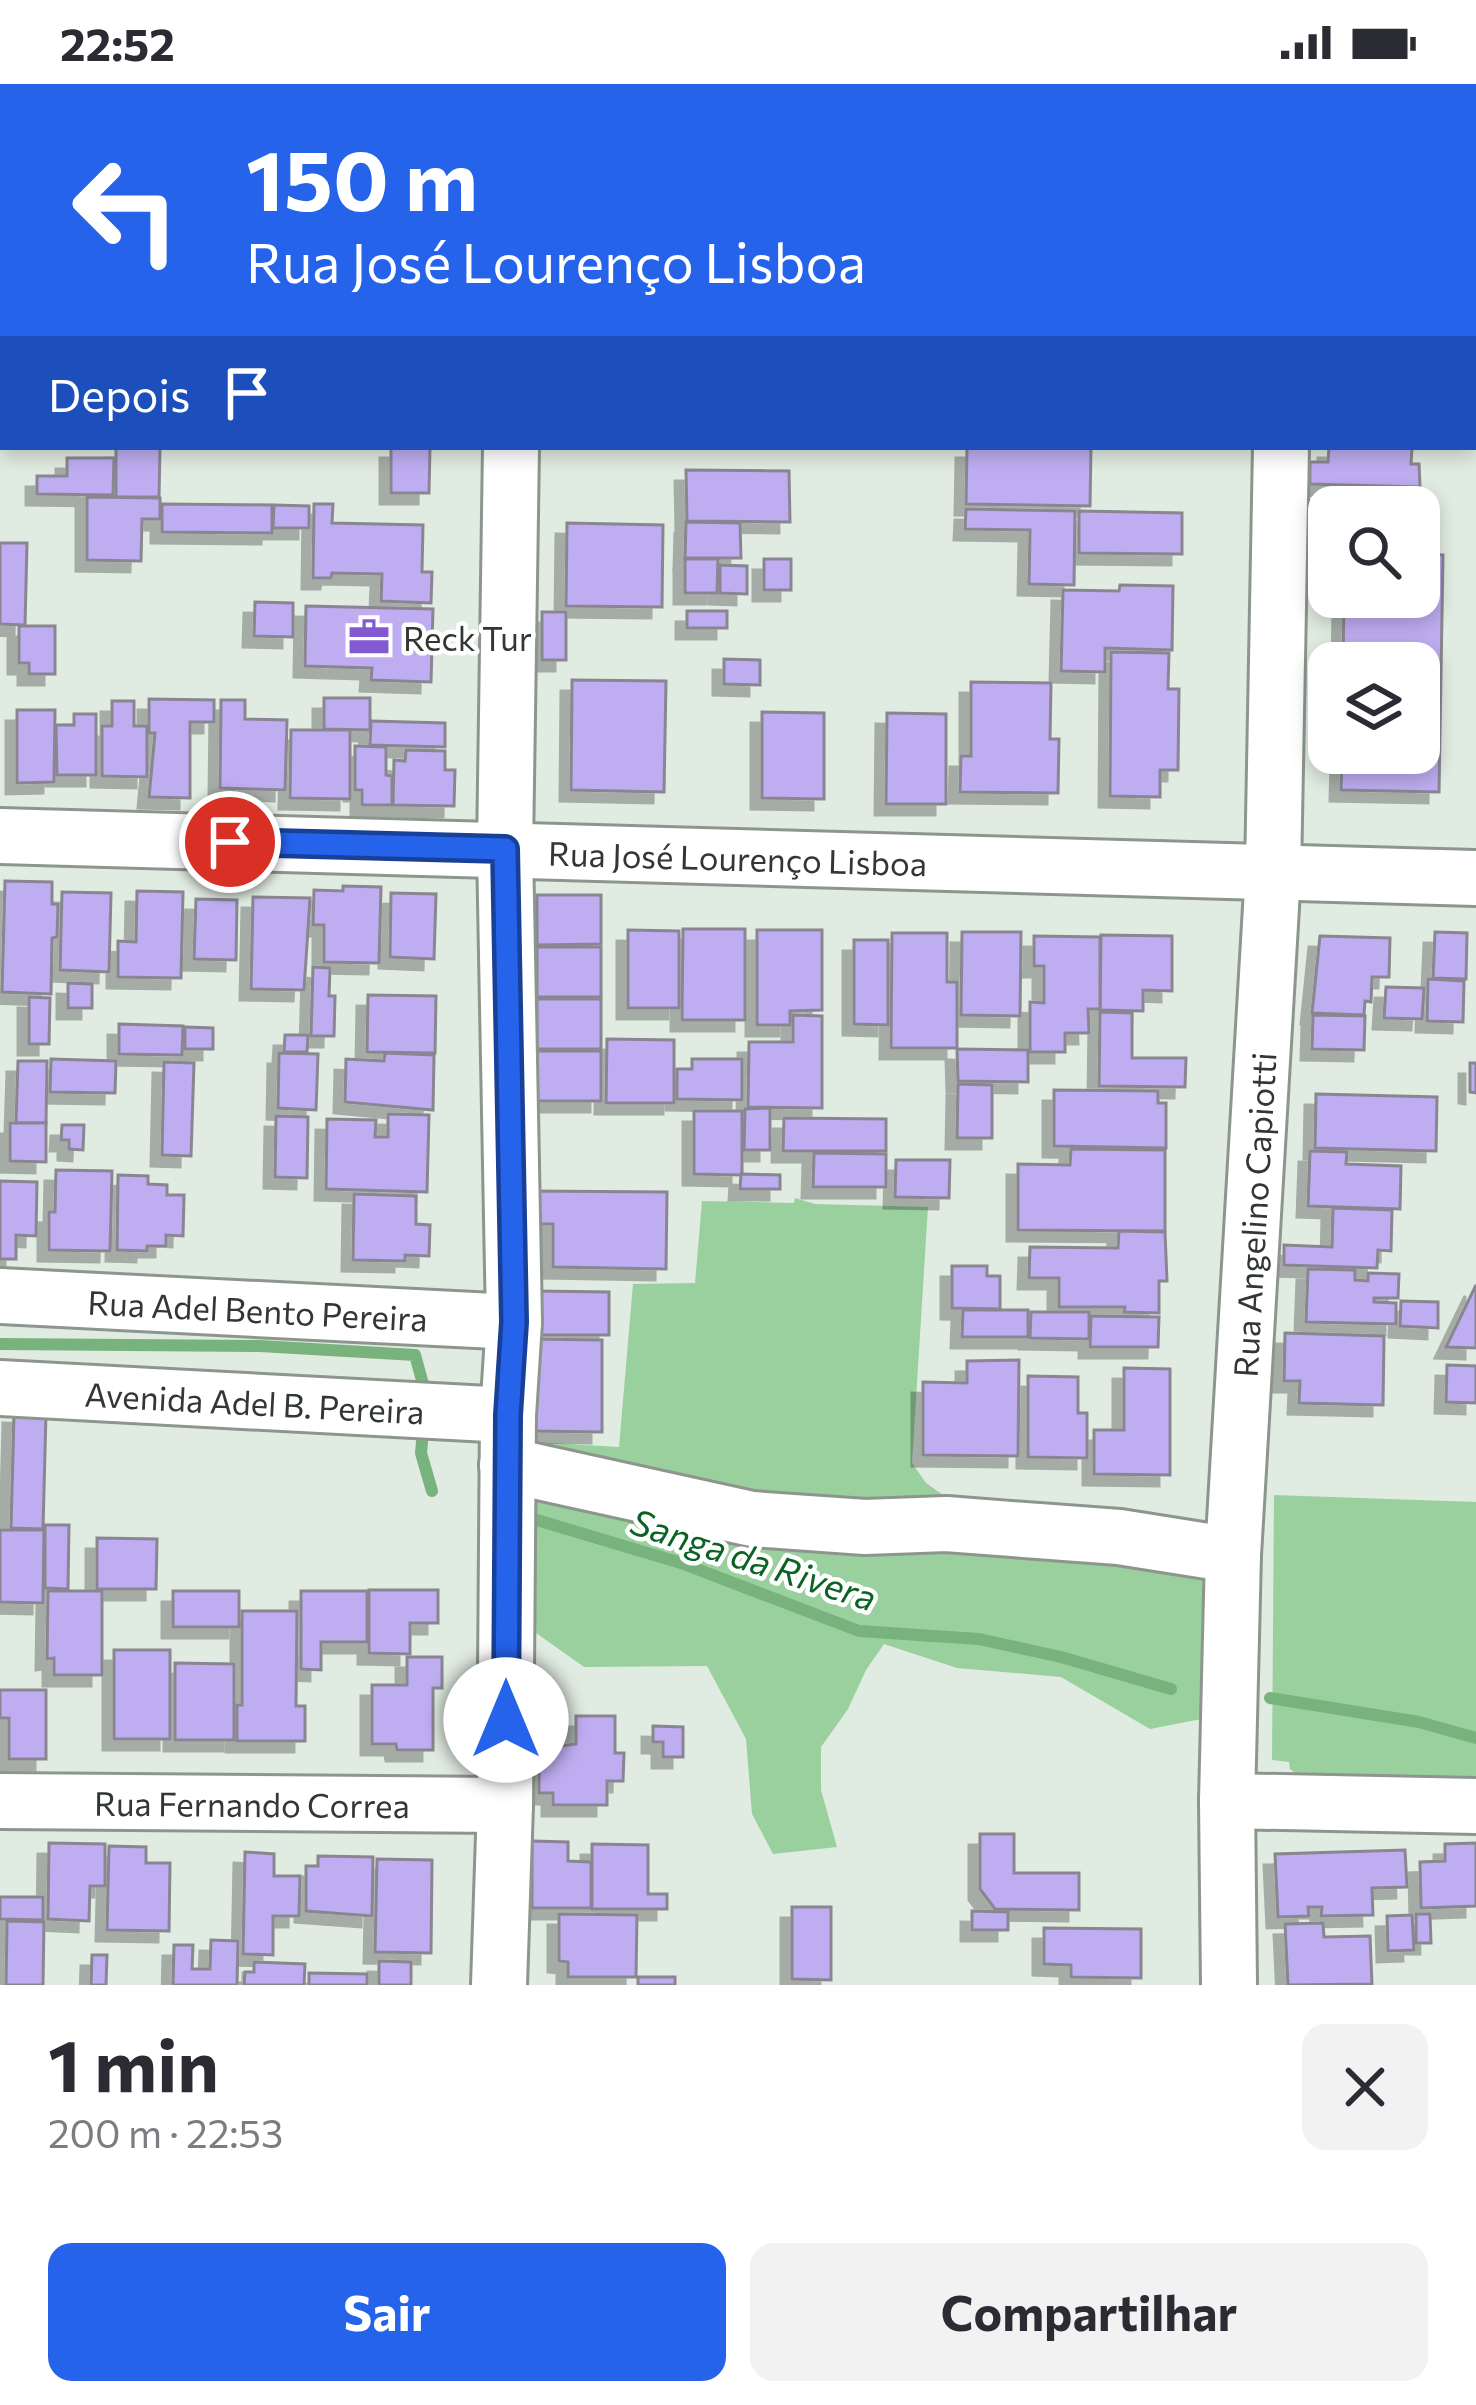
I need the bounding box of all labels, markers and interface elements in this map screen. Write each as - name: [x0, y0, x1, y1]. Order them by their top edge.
- text: 22:52: [60, 15, 175, 70]
- text: 150 m: [246, 126, 478, 228]
- icon: left: [48, 132, 204, 288]
- text: Rua José Lourenço Lisboa: [246, 228, 866, 294]
- icon: arrive: [214, 360, 280, 426]
- text: Depois: [48, 366, 190, 421]
- map controls: [1308, 486, 1440, 774]
- button: search: [1308, 486, 1440, 618]
- office icon: Reck Tur: [346, 614, 392, 660]
- place label: Reck Tur: [403, 617, 532, 658]
- button: layers: [1308, 642, 1440, 774]
- pin: [179, 791, 281, 893]
- icon: arrive: [197, 809, 263, 875]
- street label: Rua José Lourenço Lisboa: [548, 831, 928, 883]
- street label: Rua Angelino Capiotti: [1223, 1051, 1283, 1378]
- street label: Rua Adel Bento Pereira: [87, 1280, 429, 1338]
- street label: Avenida Adel B. Pereira: [84, 1372, 426, 1431]
- water label: Sanga da Rivera: [626, 1498, 882, 1618]
- position arrow: [443, 1657, 569, 1783]
- street label: Rua Fernando Correa: [94, 1781, 410, 1825]
- text: 1 min: [48, 2019, 219, 2107]
- button: close: [1302, 2024, 1428, 2150]
- text: 200 m · 22:53: [48, 2108, 283, 2156]
- button: Sair: [48, 2243, 726, 2381]
- button: Compartilhar: [750, 2243, 1428, 2381]

